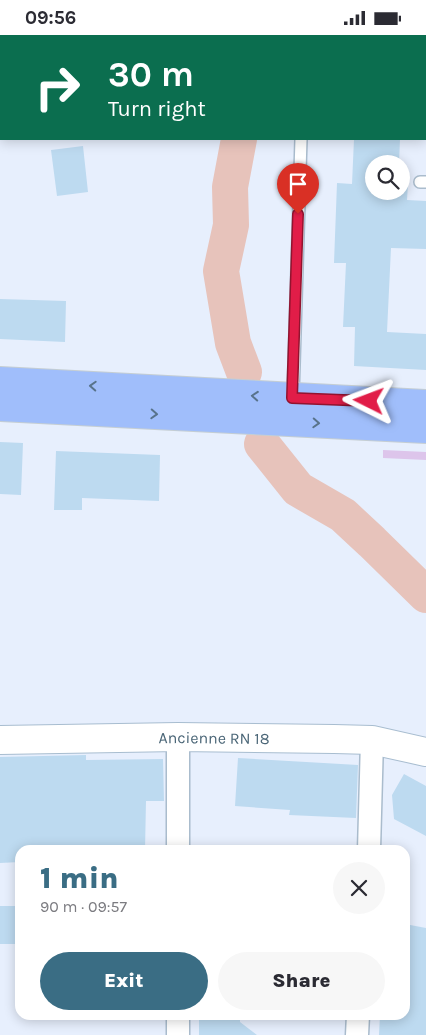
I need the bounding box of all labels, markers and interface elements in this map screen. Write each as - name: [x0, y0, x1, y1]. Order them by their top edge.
- text: 09:56: [25, 7, 76, 29]
- text: 30 m: [108, 54, 194, 95]
- icon: right: [25, 55, 90, 120]
- text: Turn right: [108, 96, 206, 122]
- map controls: [365, 155, 410, 200]
- button: search: [365, 155, 410, 200]
- pin: [277, 163, 319, 214]
- icon: arrive: [284, 170, 312, 198]
- position arrow: [342, 374, 394, 426]
- one-way arrow: [88, 380, 96, 391]
- one-way arrow: [251, 390, 259, 401]
- one-way arrow: [150, 409, 158, 420]
- one-way arrow: [312, 417, 320, 428]
- street label: Ancienne RN 18: [158, 727, 270, 748]
- text: 1 min: [40, 860, 119, 896]
- button: close: [333, 862, 385, 914]
- text: 90 m · 09:57: [40, 897, 127, 916]
- button: Exit: [40, 952, 208, 1010]
- button: Share: [218, 952, 385, 1010]

